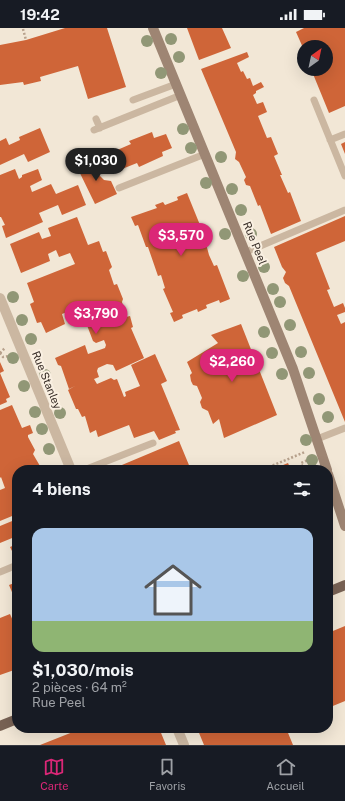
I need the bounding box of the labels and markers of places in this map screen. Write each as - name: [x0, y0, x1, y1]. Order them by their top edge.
- pin: $1,030: [63, 148, 129, 182]
- pin: $3,570: [148, 223, 214, 257]
- pin: $3,790: [63, 301, 129, 335]
- pin: $2,260: [199, 349, 265, 383]

